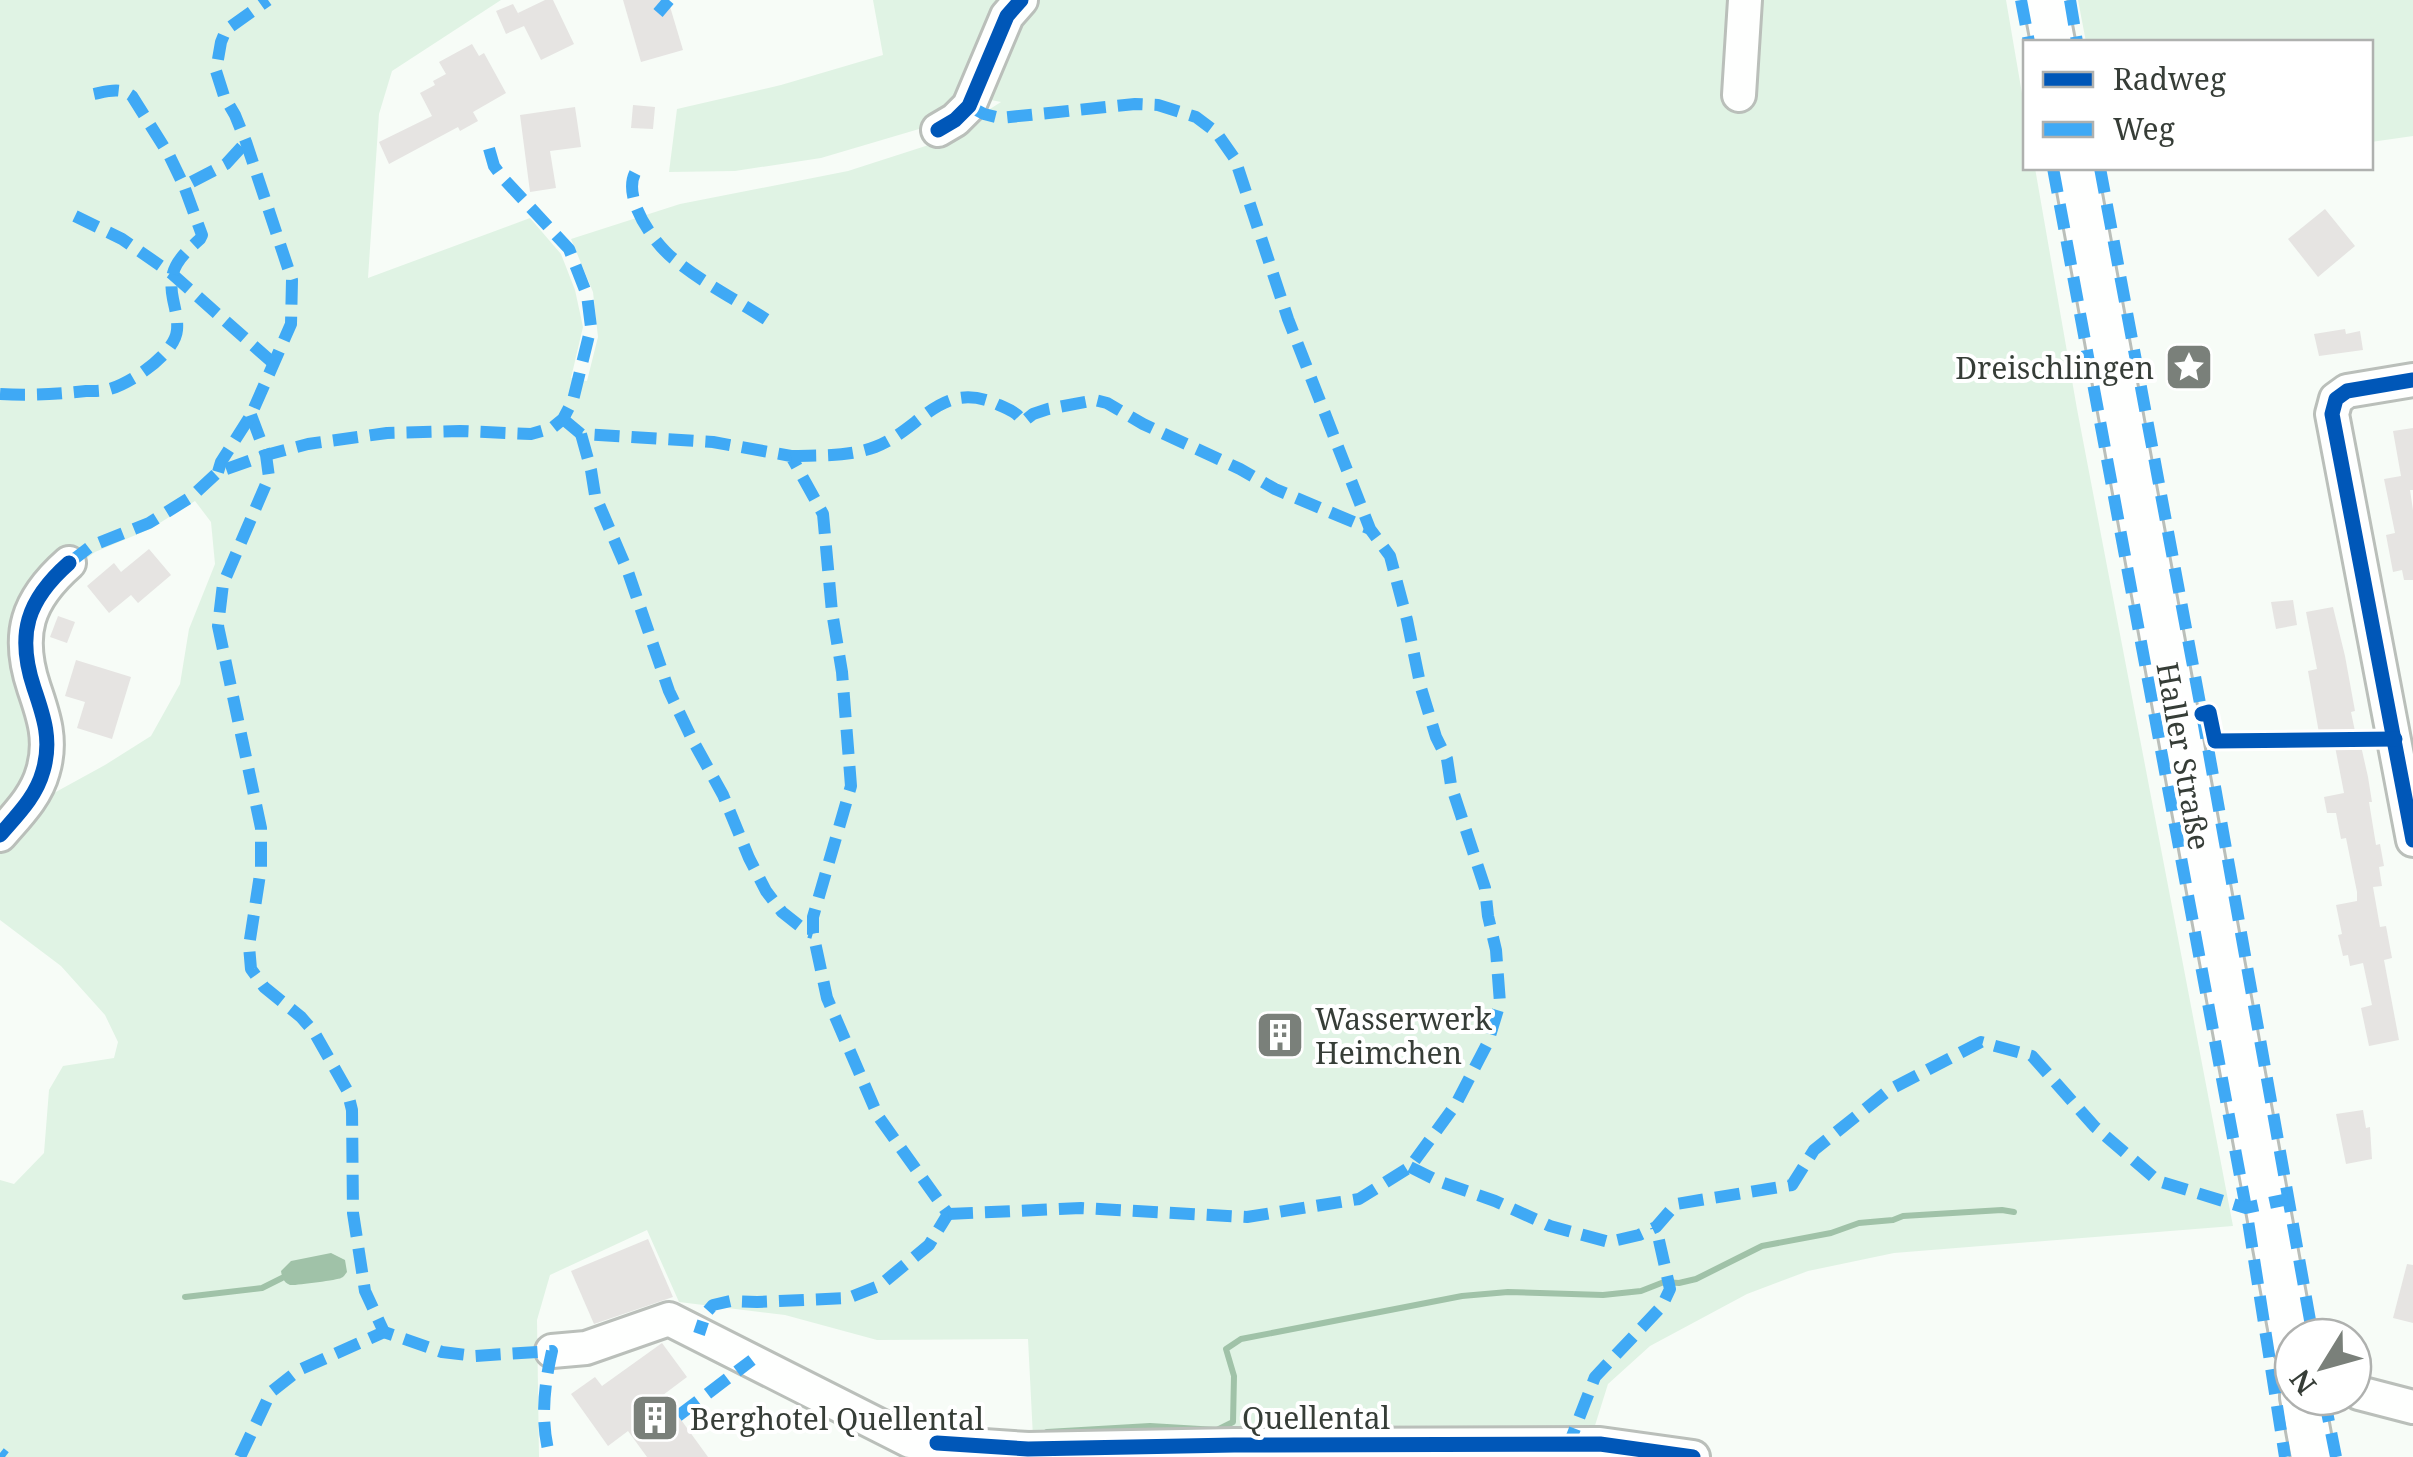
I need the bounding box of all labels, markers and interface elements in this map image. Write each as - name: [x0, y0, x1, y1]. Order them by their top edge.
- legend: [2023, 40, 2373, 170]
- text: Radweg: [2113, 58, 2226, 99]
- text: Weg: [2113, 108, 2175, 149]
- place icon: Dreischlingen: [2163, 341, 2215, 393]
- place label: Dreischlingen: [1955, 347, 2154, 388]
- street label: Haller Straße: [2147, 659, 2221, 853]
- place label: Wasserwerk Heimchen: [1315, 998, 1492, 1073]
- building icon: Wasserwerk Heimchen: [1254, 1009, 1306, 1061]
- north arrow: [2273, 1317, 2373, 1417]
- text: N: [2280, 1362, 2324, 1403]
- building icon: Berghotel Quellental: [629, 1392, 681, 1444]
- street label: Quellental: [1242, 1397, 1390, 1438]
- place label: Berghotel Quellental: [690, 1398, 984, 1439]

